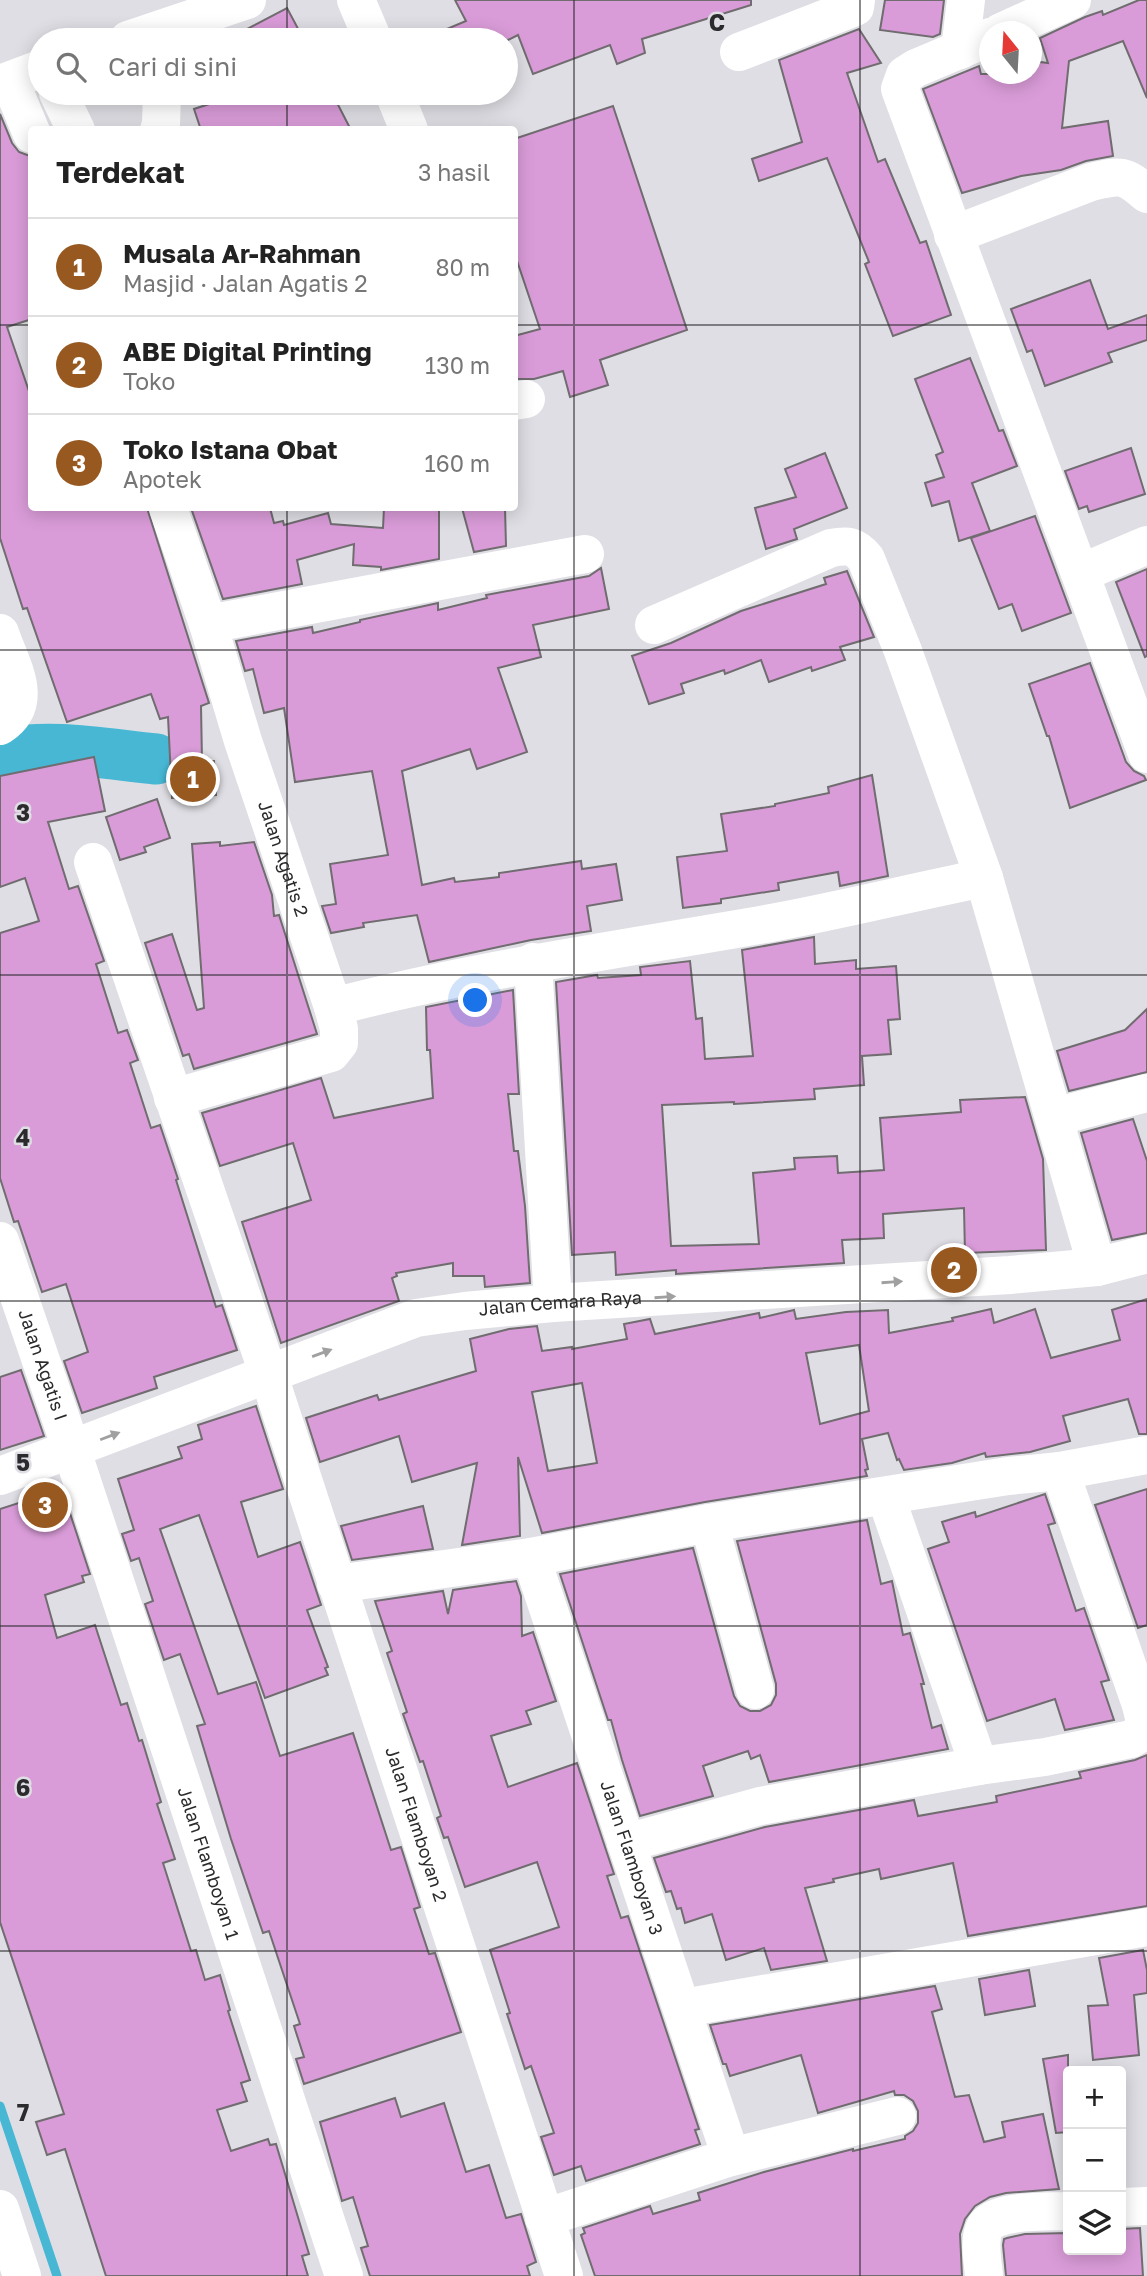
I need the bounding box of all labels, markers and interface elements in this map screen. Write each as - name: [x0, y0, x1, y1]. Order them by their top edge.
- text: C: [709, 8, 725, 36]
- north arrow: [979, 21, 1042, 84]
- search box: [28, 28, 518, 105]
- icon: search: [52, 48, 90, 86]
- text: Cari di sini: [108, 51, 237, 82]
- text: Terdekat: [56, 154, 185, 190]
- text: 3 hasil: [418, 158, 490, 186]
- text: Musala Ar-Rahman: [123, 238, 361, 269]
- text: 1: [73, 253, 85, 281]
- text: 80 m: [436, 253, 490, 281]
- text: Masjid · Jalan Agatis 2: [123, 269, 368, 297]
- text: ABE Digital Printing: [123, 336, 372, 367]
- text: 2: [72, 351, 86, 379]
- text: 130 m: [425, 351, 490, 379]
- text: Toko: [123, 367, 175, 395]
- text: Toko Istana Obat: [123, 434, 338, 465]
- text: 3: [72, 449, 86, 477]
- text: 160 m: [425, 449, 490, 477]
- text: Apotek: [123, 465, 202, 493]
- pin: 1: [170, 753, 216, 805]
- street label: Jalan Agatis 2: [254, 797, 314, 919]
- text: 3: [16, 798, 30, 826]
- your location: [458, 983, 492, 1017]
- text: 4: [16, 1123, 30, 1151]
- pin: 2: [931, 1244, 977, 1296]
- one-way arrow: [881, 1276, 903, 1287]
- street label: Jalan Cemara Raya: [478, 1286, 642, 1320]
- one-way arrow: [654, 1291, 676, 1302]
- street label: Jalan Agatis I: [14, 1306, 73, 1423]
- one-way arrow: [312, 1348, 333, 1359]
- one-way arrow: [100, 1430, 121, 1441]
- text: 5: [16, 1448, 30, 1476]
- pin: 3: [22, 1479, 68, 1531]
- street label: Jalan Flamboyan 2: [381, 1744, 452, 1904]
- text: 6: [16, 1773, 30, 1801]
- street label: Jalan Flamboyan 3: [596, 1777, 668, 1938]
- street label: Jalan Flamboyan 1: [173, 1784, 244, 1942]
- map controls: [1063, 2066, 1126, 2255]
- button: +: [1063, 2066, 1126, 2129]
- text: 7: [17, 2098, 29, 2126]
- button: −: [1063, 2129, 1126, 2192]
- button: layers: [1063, 2192, 1126, 2255]

